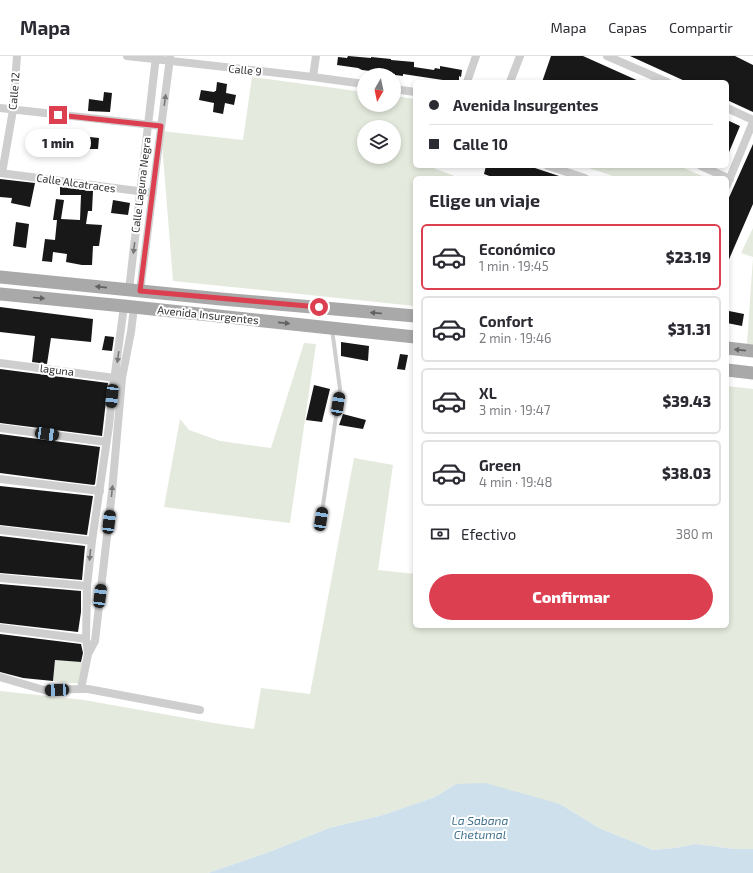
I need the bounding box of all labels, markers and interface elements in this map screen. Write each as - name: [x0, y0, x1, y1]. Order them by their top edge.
- text: Mapa: [20, 16, 70, 39]
- text: Mapa: [551, 19, 586, 36]
- text: Capas: [608, 19, 647, 36]
- text: Compartir: [669, 19, 733, 36]
- street label: Calle 9: [228, 61, 262, 78]
- north arrow: [357, 68, 401, 112]
- map controls: [357, 68, 401, 164]
- street label: Calle 12: [5, 72, 22, 110]
- one-way arrow: [162, 93, 168, 106]
- text: Avenida Insurgentes: [453, 96, 599, 114]
- route end: [49, 106, 67, 124]
- button: layers: [357, 120, 401, 164]
- callout: 1 min: [25, 129, 91, 157]
- text: 1 min: [42, 135, 74, 151]
- text: Calle 10: [453, 135, 508, 153]
- street label: Calle Laguna Negra: [128, 136, 153, 234]
- street label: Calle Alcatraces: [36, 171, 117, 195]
- text: Elige un viaje: [429, 189, 540, 211]
- icon: car: [431, 239, 467, 275]
- text: Económico: [479, 240, 556, 258]
- one-way arrow: [131, 242, 137, 254]
- text: $23.19: [666, 248, 711, 266]
- text: 1 min · 19:45: [479, 258, 549, 274]
- one-way arrow: [95, 284, 107, 290]
- one-way arrow: [33, 295, 45, 301]
- route start: [310, 298, 328, 316]
- street label: Avenida Insurgentes: [157, 303, 260, 326]
- one-way arrow: [370, 309, 382, 316]
- icon: car: [431, 311, 467, 347]
- text: Confort: [479, 312, 533, 330]
- one-way arrow: [278, 320, 291, 326]
- text: $31.31: [668, 320, 711, 338]
- text: 2 min · 19:46: [479, 330, 551, 346]
- one-way arrow: [734, 347, 746, 353]
- one-way arrow: [115, 351, 121, 363]
- street label: laguna: [39, 361, 75, 378]
- car: [105, 383, 119, 409]
- icon: car: [431, 383, 467, 419]
- text: XL: [479, 384, 497, 402]
- car: [330, 391, 346, 417]
- text: $39.43: [663, 392, 711, 410]
- text: 3 min · 19:47: [479, 402, 551, 418]
- car: [34, 426, 60, 442]
- icon: car: [431, 455, 467, 491]
- text: Green: [479, 456, 521, 474]
- text: $38.03: [662, 464, 711, 482]
- text: 4 min · 19:48: [479, 474, 553, 490]
- one-way arrow: [109, 485, 115, 497]
- car: [313, 506, 329, 532]
- car: [102, 509, 116, 535]
- icon: cash: [429, 523, 451, 545]
- text: Efectivo: [461, 525, 516, 543]
- text: 380 m: [676, 526, 713, 542]
- one-way arrow: [87, 549, 94, 561]
- button: Confirmar: [429, 574, 713, 620]
- car: [93, 583, 107, 609]
- car: [45, 683, 69, 697]
- water label: La Sabana Chetumal: [452, 813, 509, 841]

